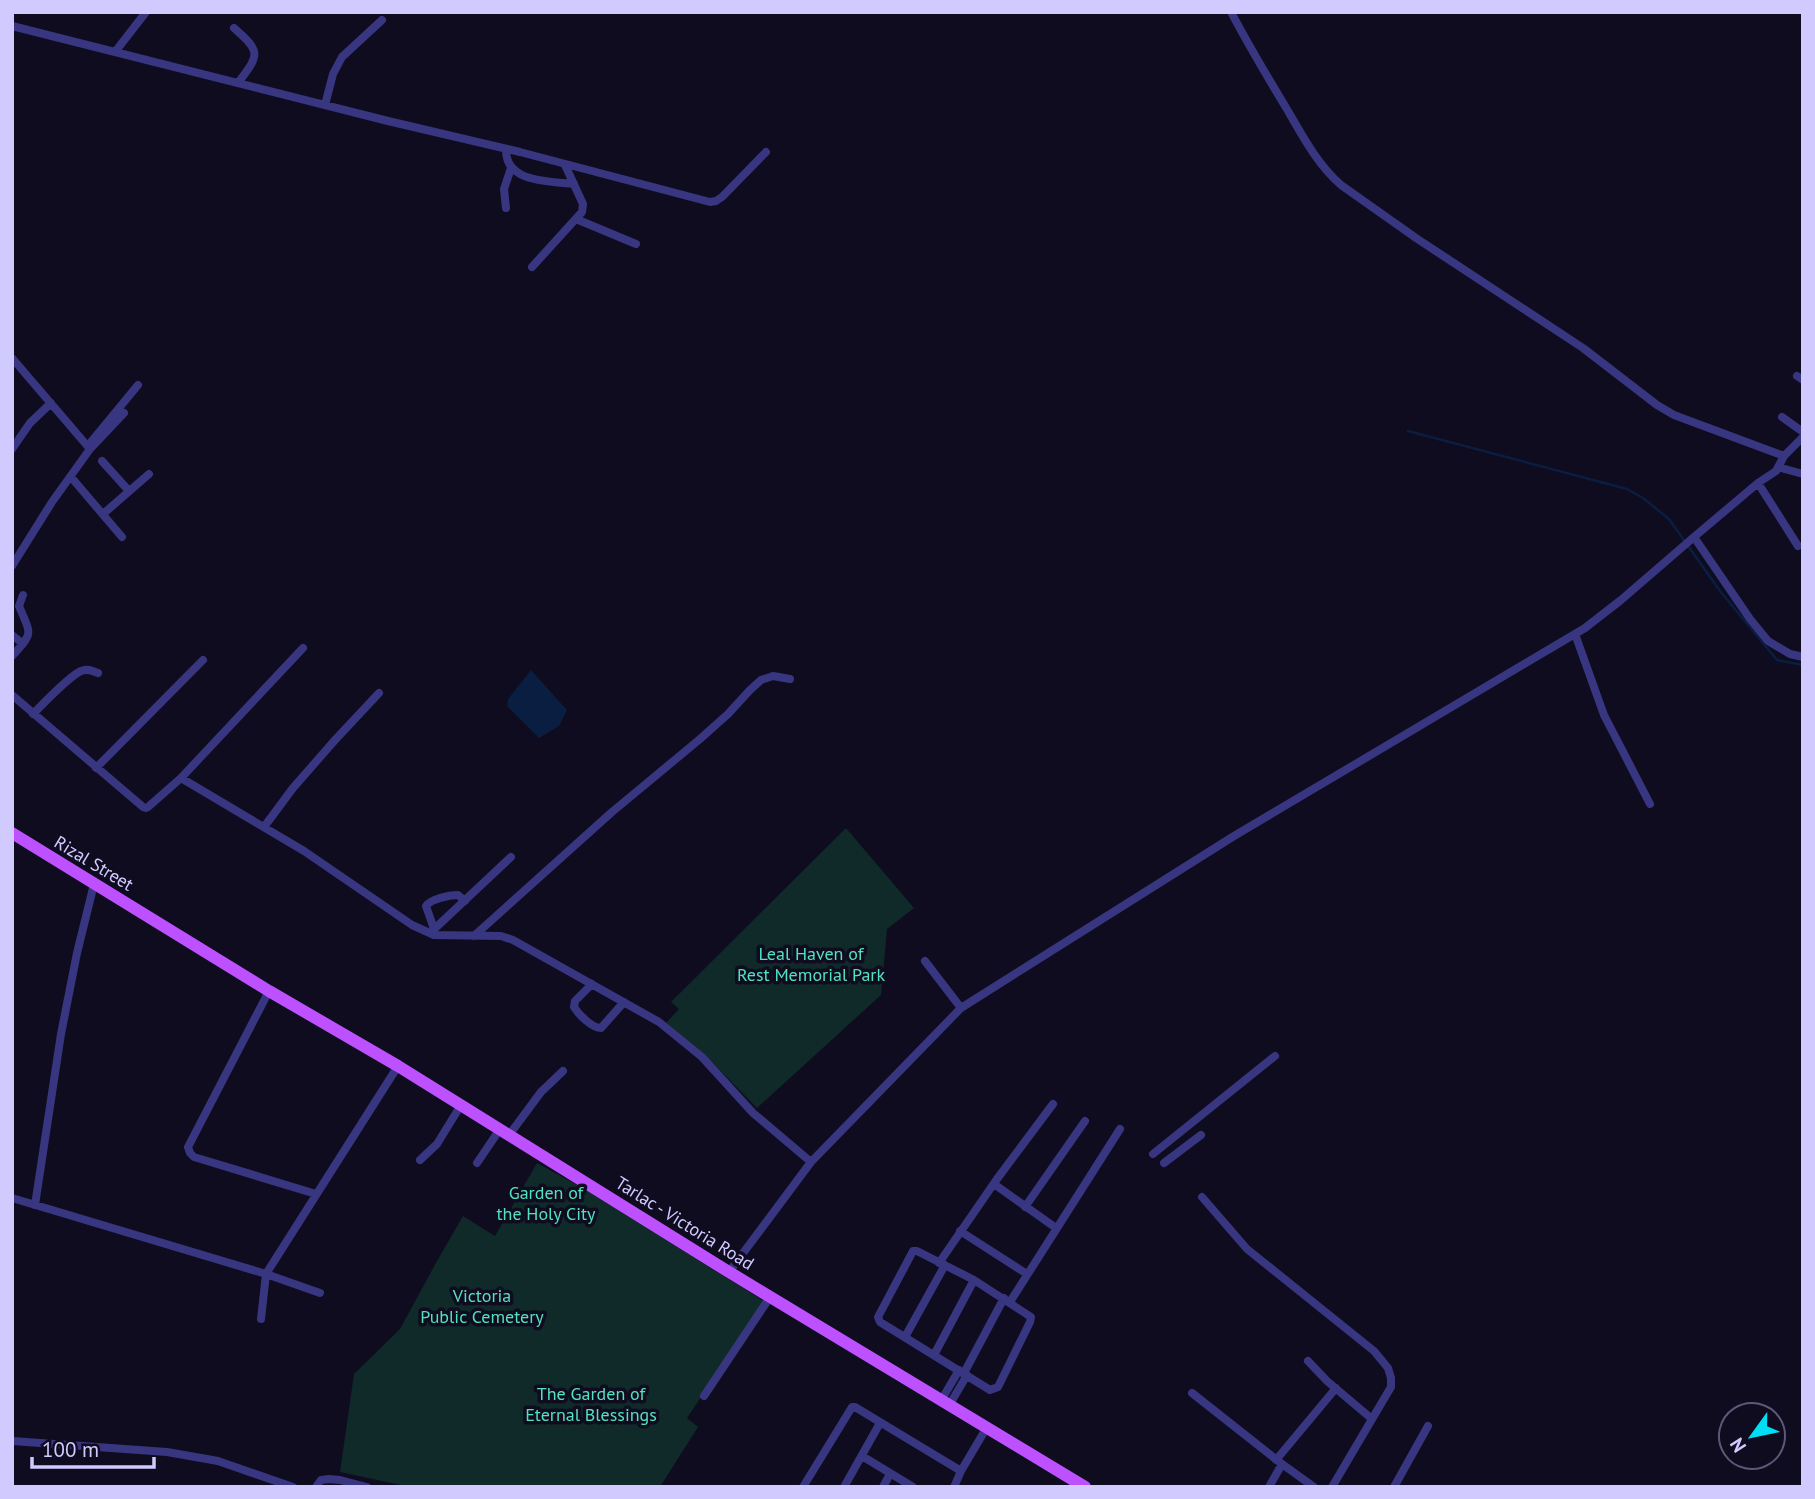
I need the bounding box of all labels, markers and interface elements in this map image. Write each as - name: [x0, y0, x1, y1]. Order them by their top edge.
- street label: Rizal Street: [50, 830, 138, 896]
- park label: Leal Haven of Rest Memorial Park: [737, 942, 885, 986]
- street label: Tarlac - Victoria Road: [611, 1171, 759, 1275]
- park label: Garden of the Holy City: [496, 1181, 596, 1225]
- park label: Victoria Public Cemetery: [420, 1284, 544, 1328]
- park label: The Garden of Eternal Blessings: [525, 1382, 657, 1426]
- north arrow: [1717, 1401, 1787, 1471]
- scale bar: [32, 1426, 154, 1470]
- text: N: [1724, 1433, 1751, 1457]
- text: 100 m: [42, 1436, 99, 1463]

